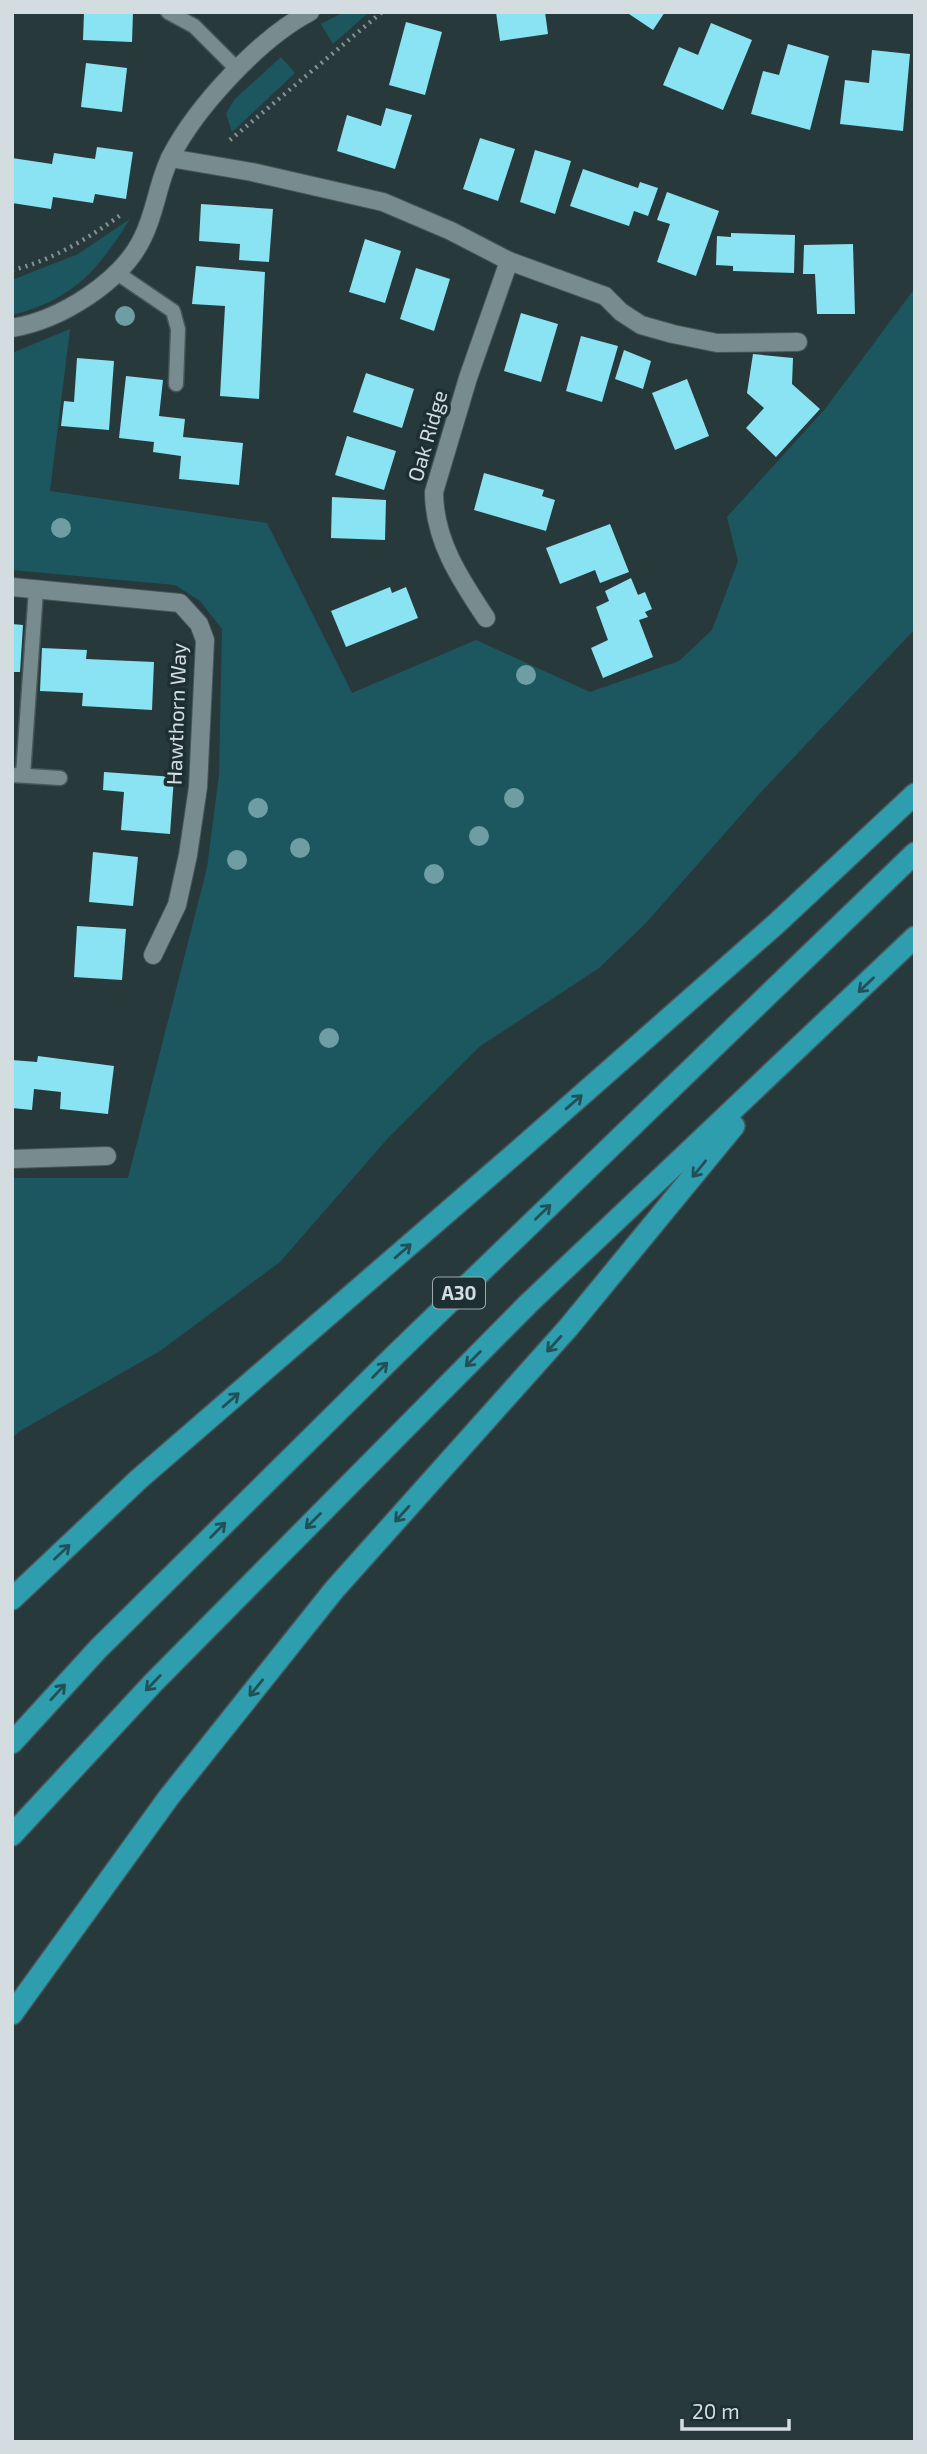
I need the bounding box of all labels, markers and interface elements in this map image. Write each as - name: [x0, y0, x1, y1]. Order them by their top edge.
- street label: Oak Ridge: [402, 387, 452, 484]
- street label: Hawthorn Way: [161, 642, 190, 786]
- one-way arrow: [857, 976, 874, 993]
- one-way arrow: [565, 1094, 583, 1110]
- one-way arrow: [691, 1159, 707, 1177]
- one-way arrow: [534, 1203, 551, 1220]
- one-way arrow: [393, 1243, 411, 1259]
- road number: A30: [433, 1278, 485, 1308]
- one-way arrow: [546, 1335, 562, 1353]
- one-way arrow: [465, 1351, 482, 1368]
- one-way arrow: [371, 1362, 388, 1379]
- one-way arrow: [221, 1392, 239, 1408]
- one-way arrow: [394, 1505, 411, 1522]
- one-way arrow: [305, 1512, 322, 1529]
- one-way arrow: [209, 1522, 226, 1539]
- one-way arrow: [53, 1544, 70, 1561]
- one-way arrow: [145, 1674, 162, 1691]
- one-way arrow: [248, 1678, 264, 1696]
- one-way arrow: [50, 1684, 66, 1702]
- scale bar: [682, 2388, 789, 2432]
- text: 20 m: [692, 2398, 740, 2423]

